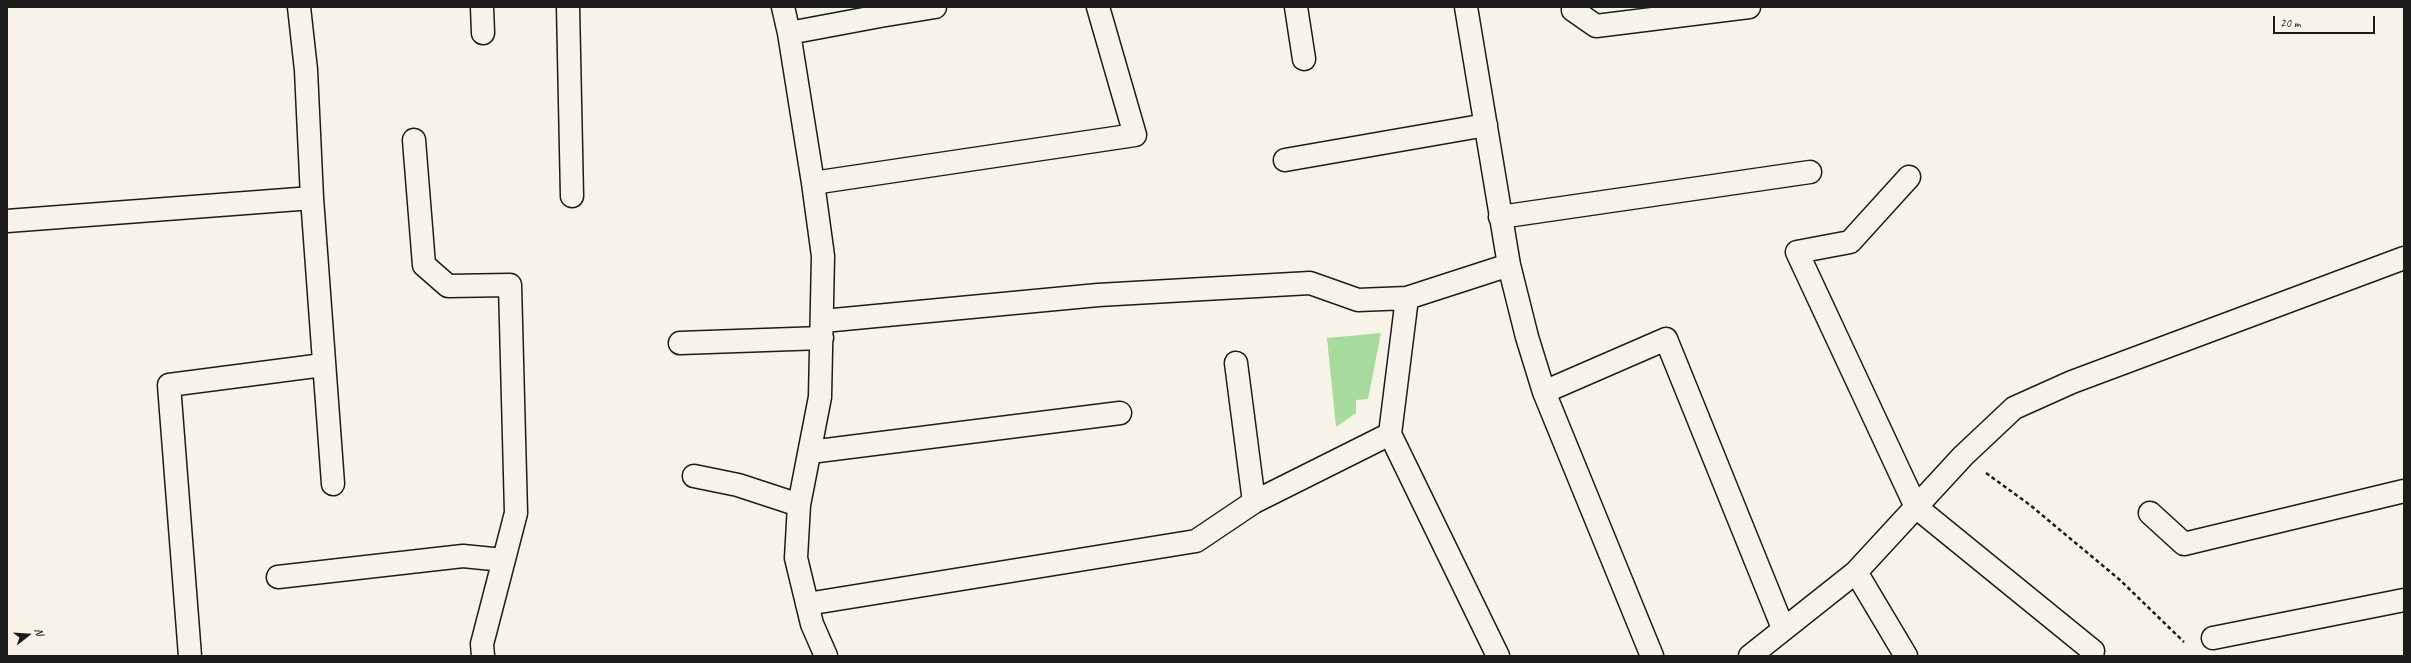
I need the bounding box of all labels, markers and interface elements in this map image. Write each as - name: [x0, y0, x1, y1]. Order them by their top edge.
- scale bar: [2275, 8, 2377, 34]
- text: 20 m: [2280, 15, 2300, 31]
- north arrow: [8, 615, 48, 655]
- text: N: [32, 626, 47, 637]

